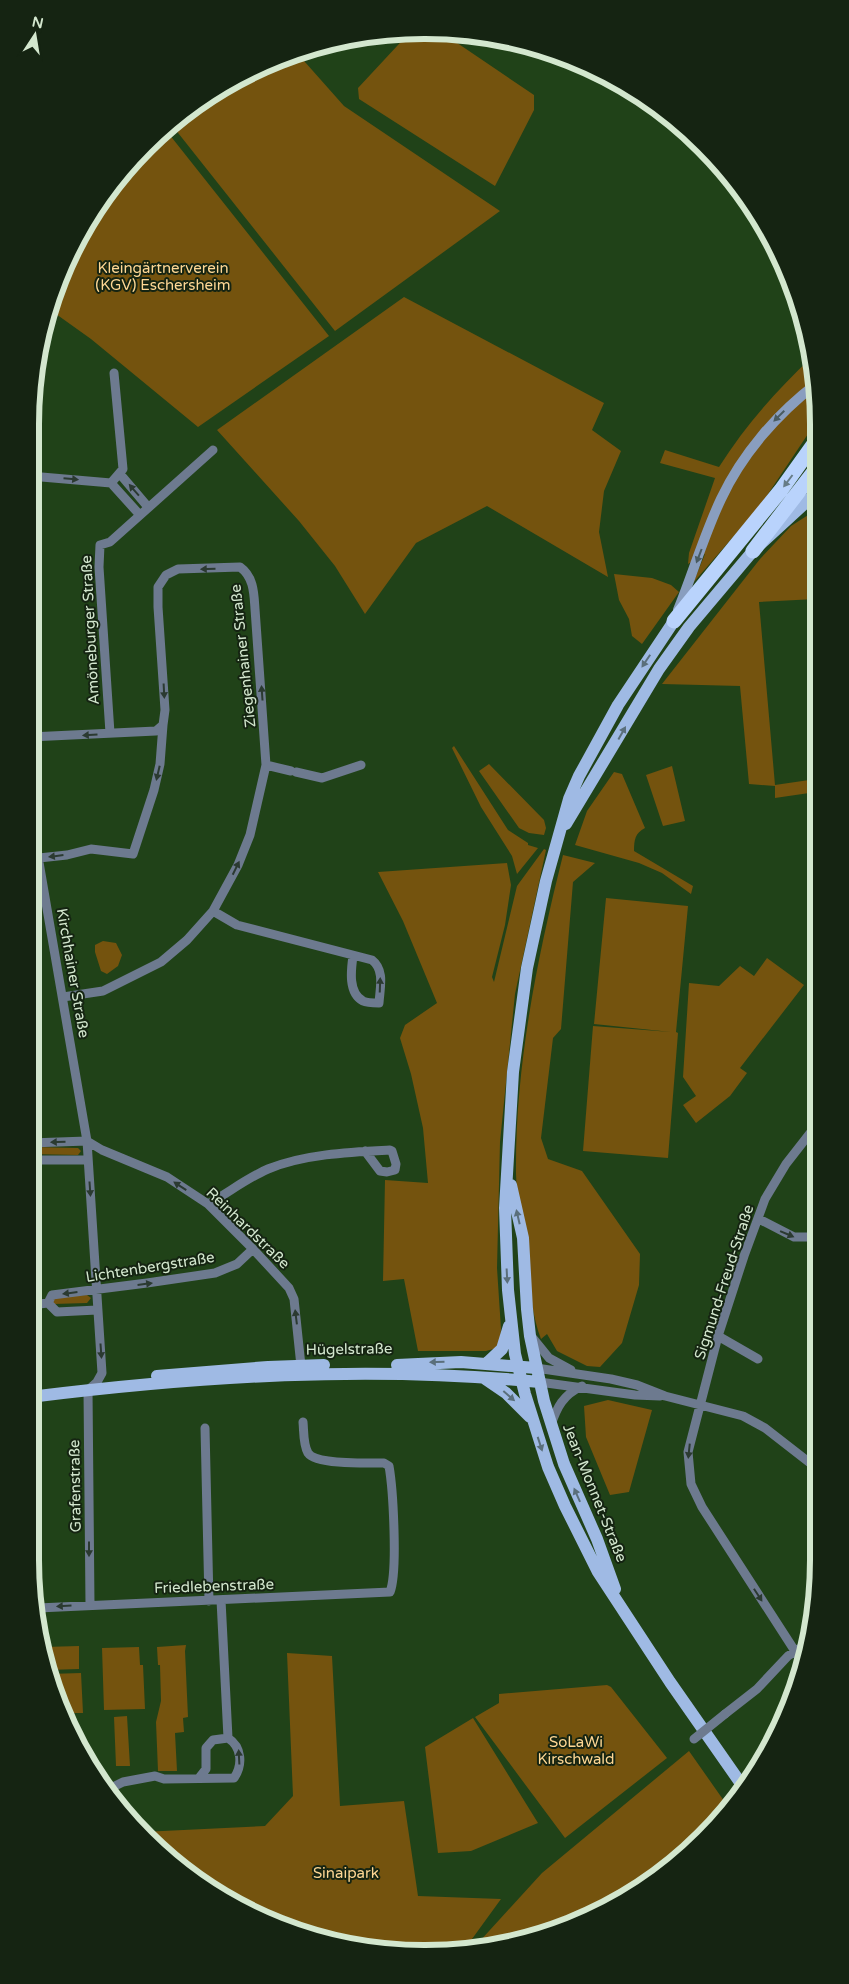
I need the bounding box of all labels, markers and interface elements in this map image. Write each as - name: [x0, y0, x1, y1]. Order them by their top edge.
- north arrow: [10, 10, 60, 60]
- text: N: [30, 13, 45, 32]
- park label: Kleingärtnerverein (KGV) Eschersheim: [95, 259, 231, 294]
- one-way arrow: [773, 410, 785, 422]
- one-way arrow: [783, 474, 793, 488]
- one-way arrow: [63, 476, 79, 484]
- one-way arrow: [128, 485, 140, 497]
- one-way arrow: [695, 549, 703, 564]
- street label: Amöneburger Straße: [77, 555, 103, 705]
- one-way arrow: [200, 565, 216, 573]
- street label: Ziegenhainer Straße: [227, 584, 259, 728]
- one-way arrow: [641, 654, 651, 667]
- one-way arrow: [160, 683, 168, 699]
- one-way arrow: [257, 685, 265, 701]
- one-way arrow: [617, 727, 626, 740]
- one-way arrow: [82, 731, 98, 739]
- one-way arrow: [154, 766, 162, 781]
- one-way arrow: [48, 852, 64, 860]
- one-way arrow: [232, 861, 240, 875]
- street label: Kirchhainer Straße: [53, 907, 93, 1039]
- one-way arrow: [377, 976, 385, 992]
- one-way arrow: [50, 1138, 66, 1146]
- one-way arrow: [174, 1181, 187, 1191]
- one-way arrow: [87, 1182, 95, 1198]
- street label: Reinhardstraße: [202, 1184, 294, 1272]
- street label: Sigmund-Freud-Straße: [690, 1202, 758, 1362]
- one-way arrow: [514, 1210, 522, 1225]
- one-way arrow: [780, 1230, 794, 1238]
- street label: Lichtenbergstraße: [84, 1248, 216, 1286]
- one-way arrow: [504, 1268, 512, 1284]
- one-way arrow: [137, 1280, 153, 1288]
- one-way arrow: [62, 1289, 78, 1297]
- one-way arrow: [292, 1309, 300, 1325]
- street label: Hügelstraße: [306, 1339, 392, 1359]
- one-way arrow: [97, 1344, 105, 1360]
- one-way arrow: [429, 1359, 445, 1367]
- one-way arrow: [503, 1390, 515, 1402]
- street label: Jean-Monnet-Straße: [559, 1421, 631, 1565]
- one-way arrow: [537, 1436, 544, 1451]
- street label: Grafenstraße: [65, 1439, 85, 1533]
- one-way arrow: [685, 1444, 693, 1460]
- one-way arrow: [572, 1488, 580, 1502]
- one-way arrow: [85, 1541, 93, 1557]
- street label: Friedlebenstraße: [154, 1575, 274, 1597]
- one-way arrow: [753, 1588, 763, 1601]
- one-way arrow: [56, 1603, 72, 1611]
- park label: SoLaWi Kirschwald: [537, 1733, 615, 1768]
- one-way arrow: [234, 1748, 242, 1764]
- park label: Sinaipark: [313, 1864, 379, 1882]

